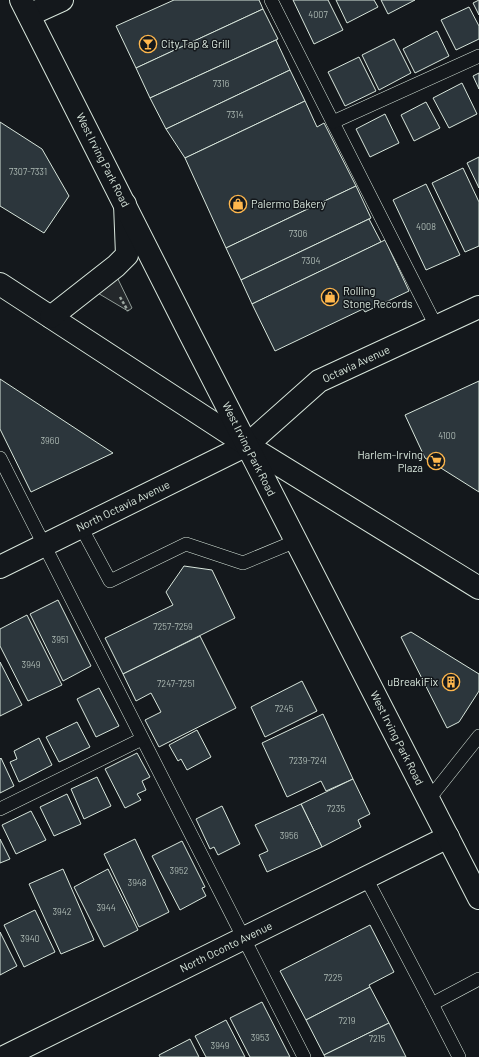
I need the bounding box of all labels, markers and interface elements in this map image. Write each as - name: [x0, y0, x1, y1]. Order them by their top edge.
- house number: 4007: [308, 9, 328, 20]
- bar icon: City Tap & Grill: [138, 34, 158, 54]
- place label: City Tap & Grill: [161, 37, 230, 50]
- house number: 7316: [213, 78, 230, 89]
- house number: 7314: [227, 109, 244, 120]
- street label: West Irving Park Road: [74, 111, 133, 209]
- house number: 7307-7331: [9, 166, 47, 177]
- shop icon: Palermo Bakery: [228, 194, 248, 214]
- place label: Palermo Bakery: [251, 197, 326, 210]
- house number: 4008: [416, 221, 436, 232]
- house number: 7306: [289, 228, 308, 239]
- house number: 7304: [302, 255, 321, 266]
- place label: Rolling Stone Records: [343, 284, 413, 310]
- shop icon: Rolling Stone Records: [320, 287, 340, 307]
- street label: Octavia Avenue: [320, 342, 392, 385]
- street label: West Irving Park Road: [220, 400, 279, 498]
- house number: 4100: [438, 430, 456, 441]
- house number: 3960: [40, 435, 60, 446]
- place label: Harlem-Irving Plaza: [357, 448, 423, 474]
- supermarket icon: Harlem-Irving Plaza: [426, 451, 446, 471]
- street label: North Octavia Avenue: [74, 477, 172, 534]
- house number: 7257-7259: [153, 621, 193, 632]
- house number: 3951: [52, 634, 68, 645]
- house number: 3949: [22, 659, 41, 670]
- building icon: uBreakiFix: [441, 672, 461, 692]
- place label: uBreakiFix: [387, 675, 438, 688]
- house number: 7247-7251: [157, 678, 195, 689]
- street label: West Irving Park Road: [368, 689, 427, 787]
- house number: 7245: [275, 703, 294, 714]
- house number: 7239-7241: [289, 755, 327, 766]
- house number: 7235: [327, 803, 346, 814]
- house number: 3956: [280, 830, 299, 841]
- house number: 3952: [170, 865, 189, 876]
- house number: 3948: [128, 877, 147, 888]
- house number: 3944: [96, 902, 116, 913]
- house number: 3942: [52, 906, 72, 917]
- street label: North Oconto Avenue: [177, 918, 274, 975]
- house number: 3940: [20, 933, 40, 944]
- house number: 7225: [324, 972, 343, 983]
- house number: 7219: [339, 1015, 356, 1026]
- house number: 3953: [251, 1032, 270, 1043]
- house number: 7215: [369, 1033, 386, 1044]
- house number: 3949: [211, 1040, 230, 1051]

